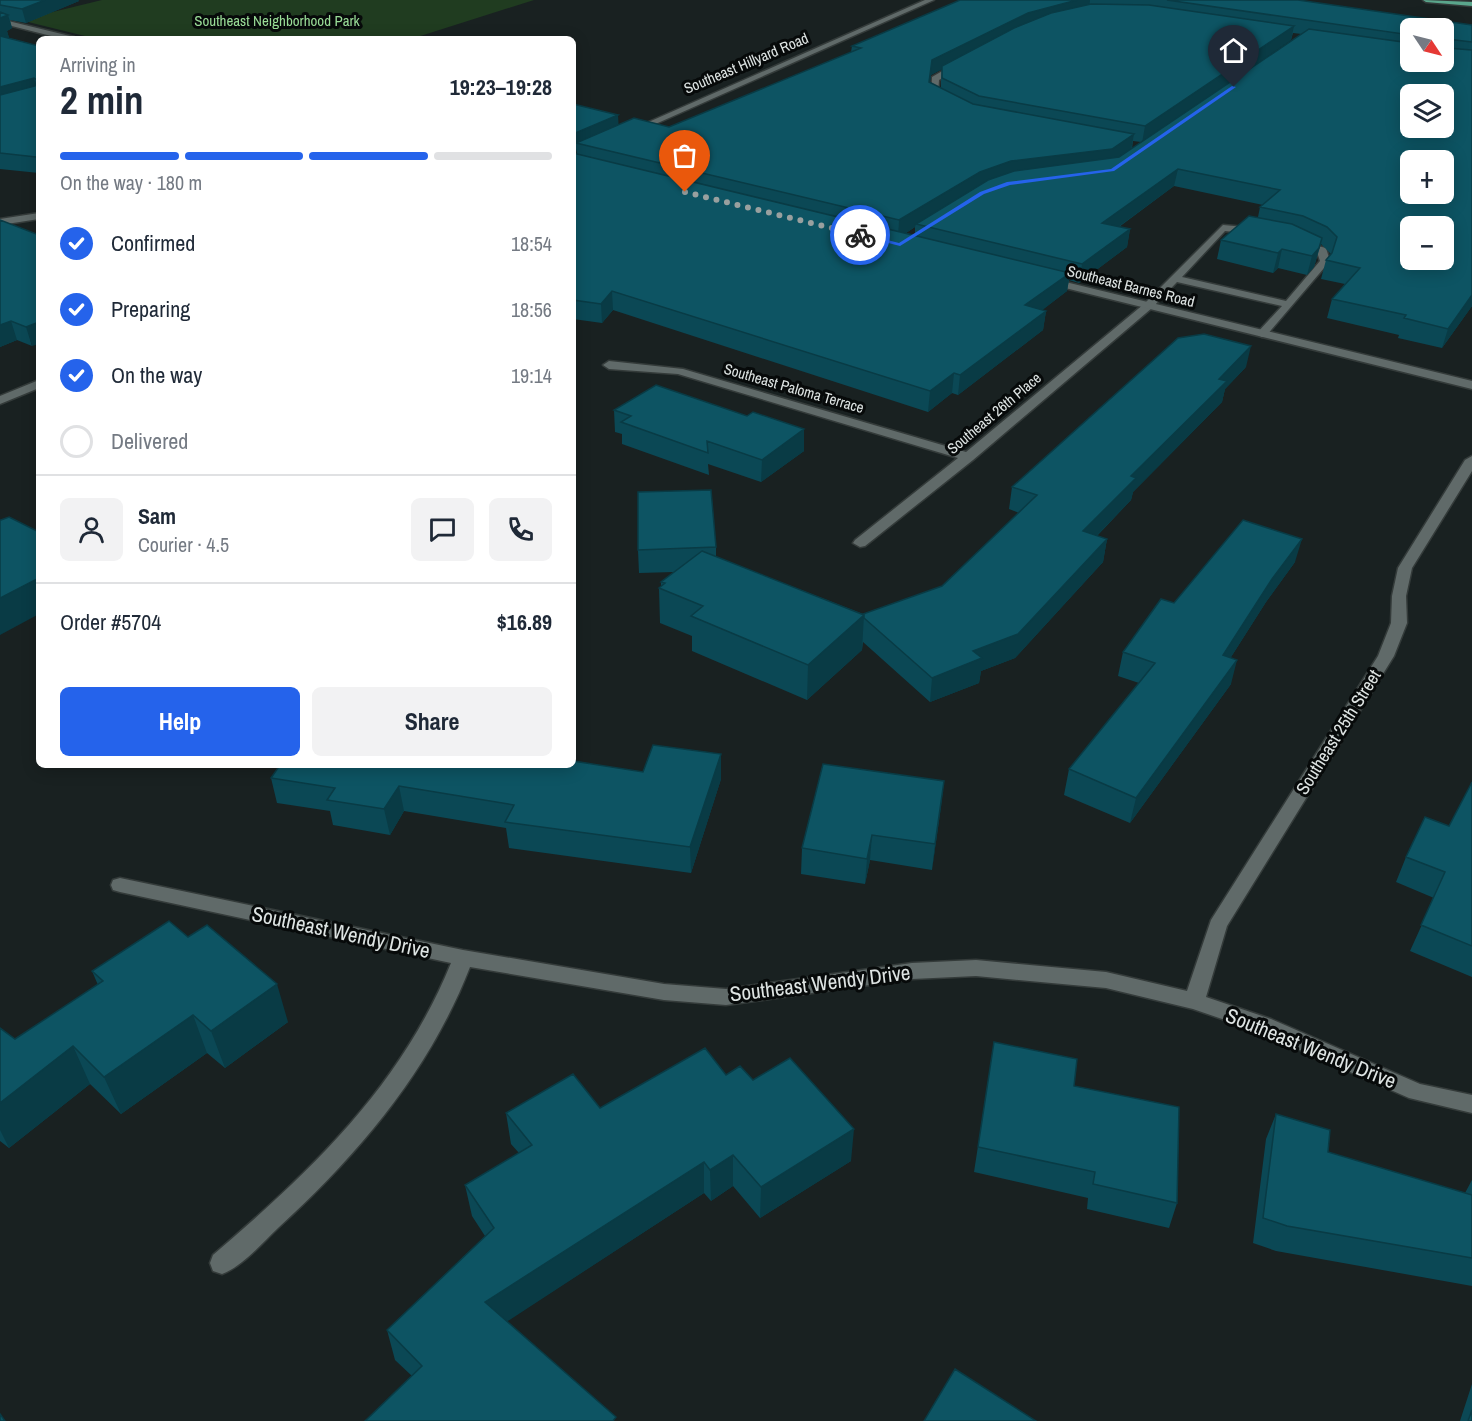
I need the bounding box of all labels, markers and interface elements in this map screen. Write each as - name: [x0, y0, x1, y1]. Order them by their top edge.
- park label: Southeast Neighborhood Park: [194, 10, 361, 31]
- north arrow: [1400, 18, 1454, 72]
- map controls: [1400, 18, 1454, 270]
- pin: [1208, 25, 1259, 87]
- street label: Southeast Hillyard Road: [681, 27, 811, 99]
- icon: home: [1217, 34, 1250, 67]
- text: Arriving in: [60, 51, 136, 78]
- text: 19:23–19:28: [450, 72, 552, 102]
- text: 2 min: [60, 74, 144, 126]
- button: layers: [1400, 84, 1454, 138]
- pin: [659, 130, 710, 192]
- icon: bag: [668, 139, 701, 172]
- button: +: [1400, 150, 1454, 204]
- text: On the way · 180 m: [60, 169, 202, 196]
- courier: [830, 205, 890, 265]
- button: −: [1400, 216, 1454, 270]
- icon: bike: [844, 219, 877, 252]
- icon: check: [60, 227, 93, 260]
- text: Confirmed: [111, 228, 195, 258]
- text: 18:54: [511, 230, 552, 257]
- street label: Southeast Barnes Road: [1065, 260, 1197, 312]
- icon: check: [60, 293, 93, 326]
- text: Preparing: [111, 294, 190, 324]
- text: 18:56: [511, 296, 552, 323]
- street label: Southeast Paloma Terrace: [722, 358, 867, 418]
- icon: check: [60, 359, 93, 392]
- text: On the way: [111, 360, 202, 390]
- text: 19:14: [511, 362, 552, 389]
- street label: Southeast 26th Place: [942, 367, 1046, 459]
- text: Delivered: [111, 426, 188, 456]
- button: person: [60, 498, 123, 561]
- button: chat: [411, 498, 474, 561]
- button: phone: [489, 498, 552, 561]
- text: Sam: [138, 501, 176, 531]
- text: Courier · 4.5: [138, 531, 229, 558]
- text: Order #5704: [60, 607, 161, 637]
- text: $16.89: [497, 607, 552, 637]
- street label: Southeast 25th Street: [1290, 665, 1386, 799]
- button: Help: [60, 687, 300, 756]
- button: Share: [312, 687, 552, 756]
- street label: Southeast Wendy Drive: [249, 899, 433, 965]
- street label: Southeast Wendy Drive: [728, 958, 912, 1008]
- street label: Southeast Wendy Drive: [1221, 1001, 1401, 1095]

